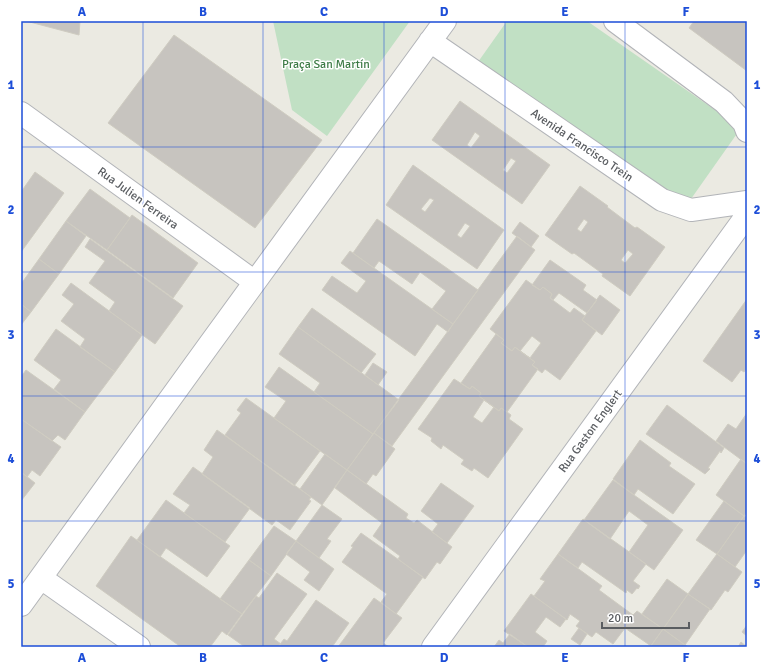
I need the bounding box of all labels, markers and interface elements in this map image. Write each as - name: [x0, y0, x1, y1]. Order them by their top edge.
- text: A: [78, 4, 87, 20]
- text: B: [199, 4, 207, 20]
- text: C: [320, 4, 328, 20]
- text: D: [440, 4, 449, 20]
- text: E: [561, 4, 569, 20]
- text: F: [683, 4, 690, 20]
- park label: Praça San Martín: [282, 57, 370, 72]
- text: 1: [7, 77, 15, 93]
- text: 1: [753, 77, 761, 93]
- street label: Avenida Francisco Trein: [528, 106, 636, 185]
- street label: Rua Julien Ferreira: [94, 164, 181, 233]
- text: 2: [7, 202, 15, 218]
- text: 2: [753, 202, 761, 218]
- text: 3: [7, 327, 15, 343]
- text: 3: [753, 327, 761, 343]
- street label: Rua Gaston Englert: [555, 387, 625, 476]
- text: 4: [7, 451, 15, 467]
- text: 4: [753, 451, 761, 467]
- text: 5: [7, 576, 15, 592]
- text: 5: [753, 576, 761, 592]
- scale bar: [602, 604, 689, 630]
- text: 20 m: [608, 611, 633, 626]
- text: A: [78, 650, 87, 666]
- text: B: [199, 650, 207, 666]
- text: C: [320, 650, 328, 666]
- text: D: [440, 650, 449, 666]
- text: E: [561, 650, 569, 666]
- text: F: [683, 650, 690, 666]

